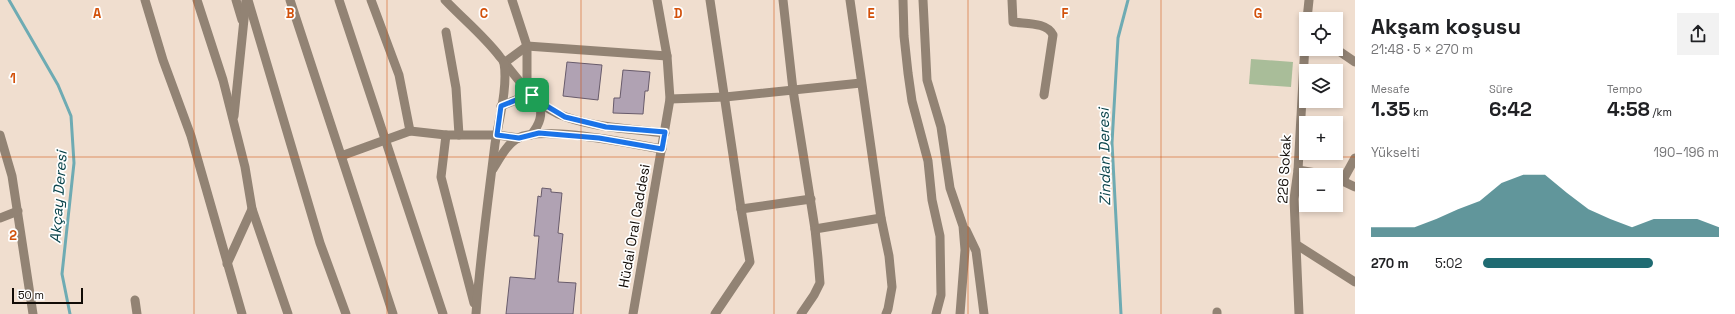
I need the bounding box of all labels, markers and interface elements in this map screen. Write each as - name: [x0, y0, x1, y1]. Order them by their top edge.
- text: A: [93, 5, 102, 22]
- text: B: [286, 5, 295, 22]
- text: C: [480, 5, 488, 22]
- text: D: [674, 5, 683, 22]
- text: E: [867, 5, 875, 22]
- text: F: [1062, 5, 1069, 22]
- text: G: [1254, 5, 1262, 22]
- map controls: [1299, 12, 1343, 212]
- button: locate: [1299, 12, 1343, 56]
- text: Akşam koşusu: [1371, 12, 1521, 40]
- button: share: [1677, 13, 1719, 55]
- text: 21:48 · 5 × 270 m: [1371, 41, 1473, 58]
- button: layers: [1299, 64, 1343, 108]
- text: 1: [10, 70, 16, 87]
- pin: [515, 78, 549, 112]
- text: Mesafe: [1371, 82, 1410, 96]
- text: Süre: [1489, 82, 1513, 96]
- text: Tempo: [1607, 82, 1642, 96]
- icon: arrive: [521, 84, 543, 106]
- text: 1.35: [1371, 96, 1410, 122]
- text: 6:42: [1489, 96, 1532, 122]
- text: 4:58: [1607, 96, 1650, 122]
- text: km: [1410, 105, 1428, 119]
- text: /km: [1650, 105, 1672, 119]
- water label: Zindan Deresi: [1094, 106, 1114, 206]
- button: +: [1299, 116, 1343, 160]
- street label: 226 Sokak: [1273, 133, 1295, 204]
- text: Yükselti: [1371, 144, 1420, 161]
- text: 190–196 m: [1654, 144, 1719, 161]
- water label: Akçay Deresi: [45, 148, 71, 244]
- street label: Hüdai Oral Caddesi: [614, 163, 654, 289]
- button: −: [1299, 168, 1343, 212]
- text: 2: [9, 227, 17, 244]
- text: 270 m: [1371, 255, 1409, 272]
- text: 5:02: [1435, 255, 1462, 272]
- scale bar: [12, 286, 83, 305]
- text: 50 m: [18, 288, 44, 302]

